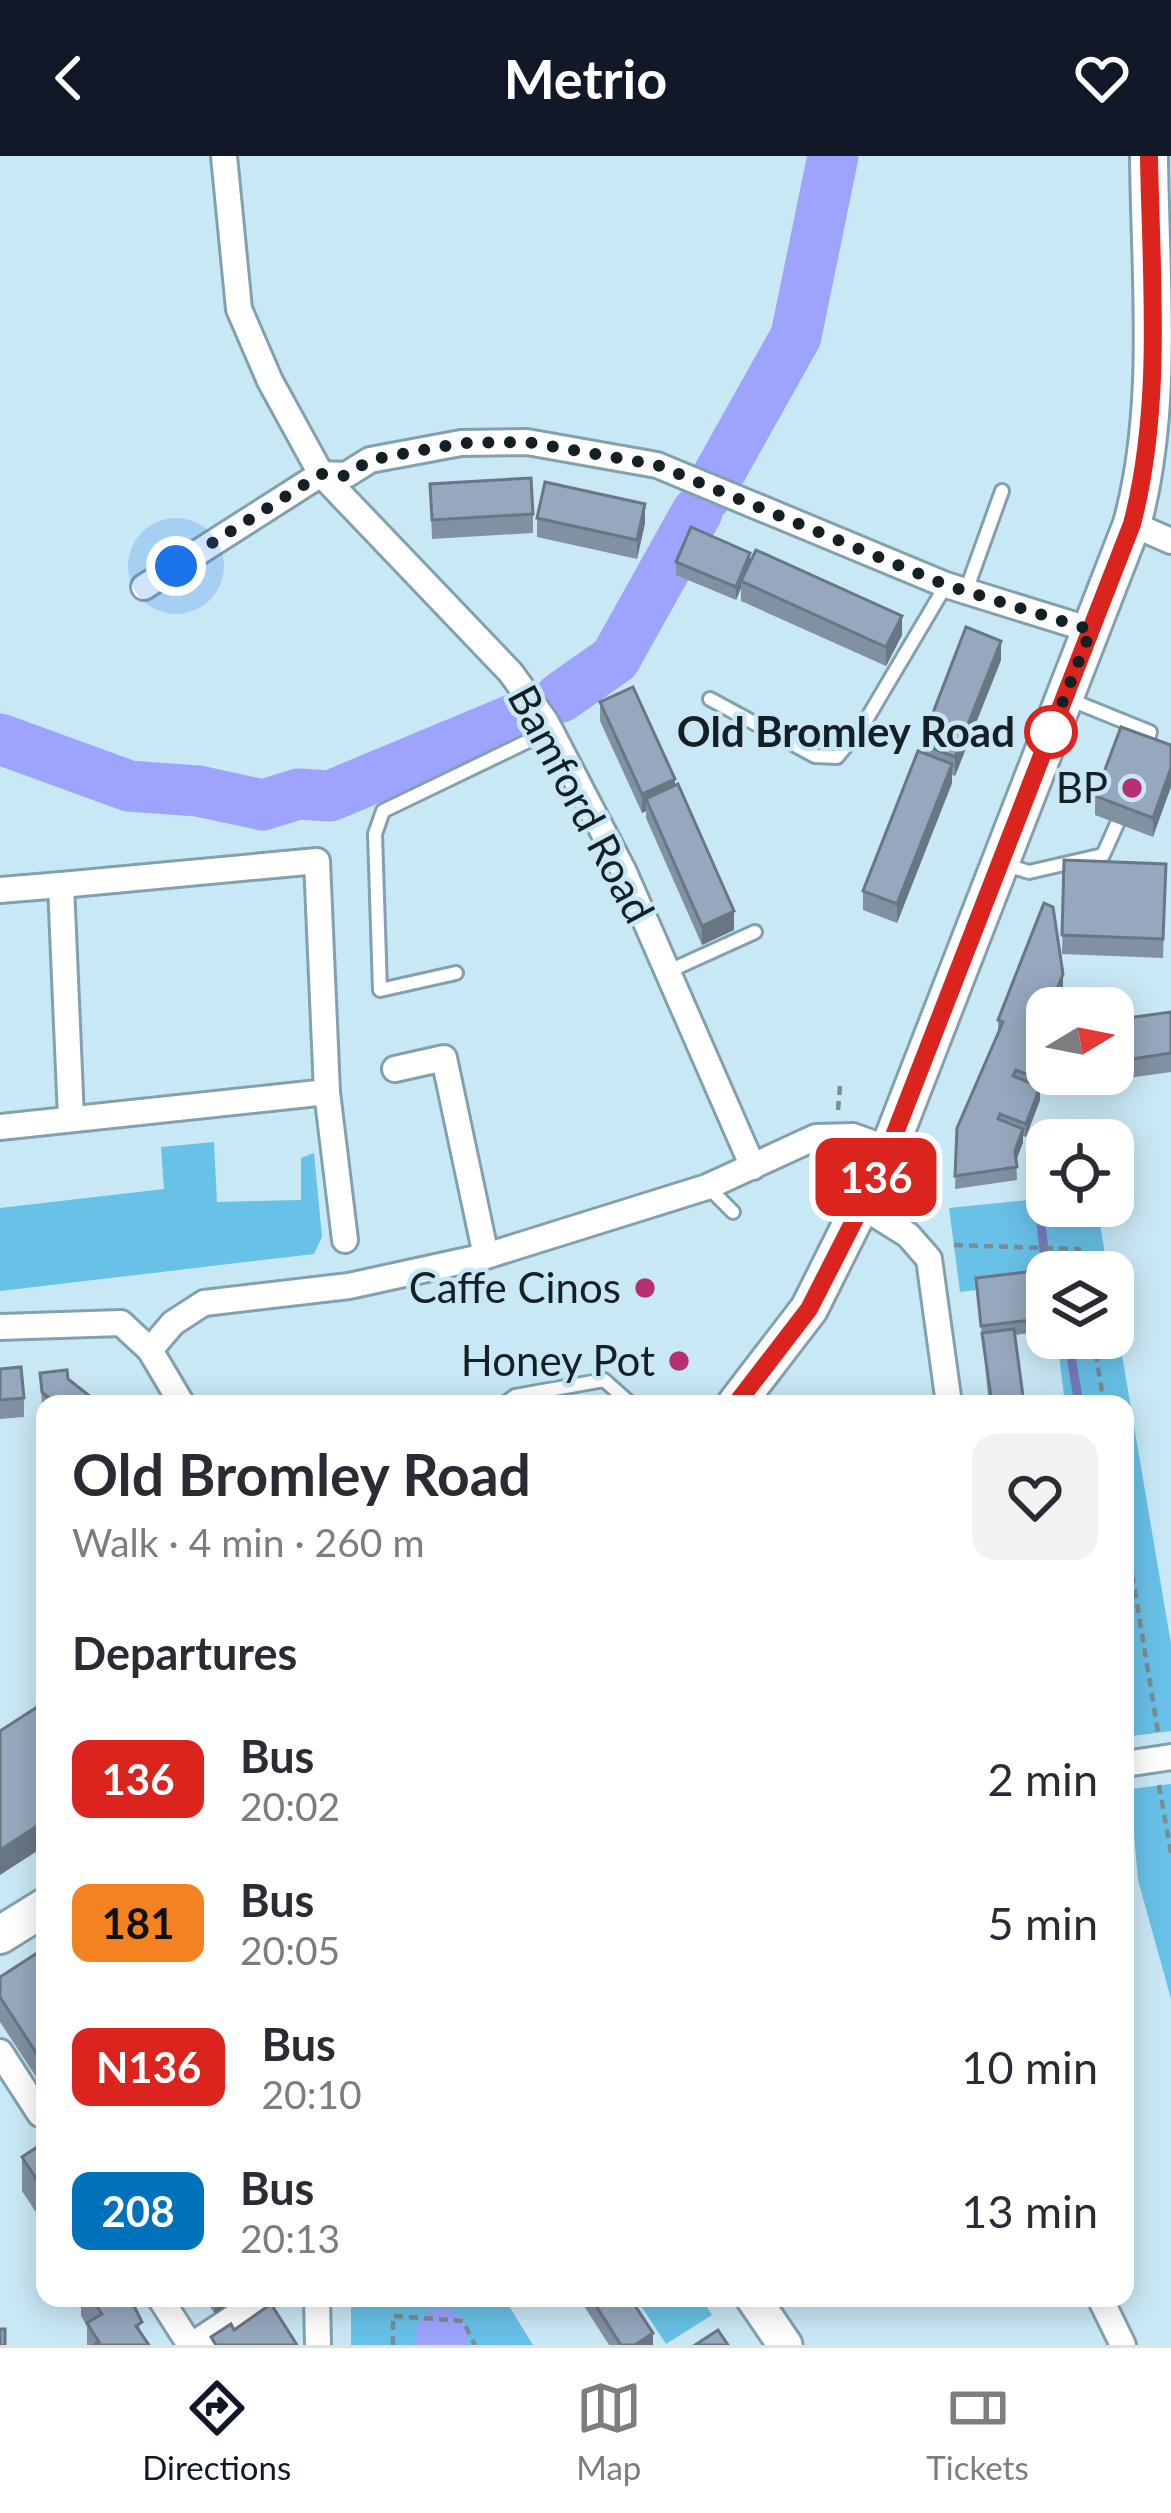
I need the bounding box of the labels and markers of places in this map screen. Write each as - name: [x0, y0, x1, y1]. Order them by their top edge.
- place label: Old Bromley Road: [677, 706, 1015, 756]
- marker: Old Bromley Road: [1026, 707, 1076, 757]
- place label: BP: [1056, 762, 1108, 812]
- marker: BP: [1119, 775, 1145, 801]
- place label: Caffe Cinos: [409, 1262, 621, 1312]
- marker: Caffe Cinos: [632, 1275, 658, 1301]
- place label: Honey Pot: [461, 1335, 655, 1385]
- marker: Honey Pot: [666, 1348, 692, 1374]

